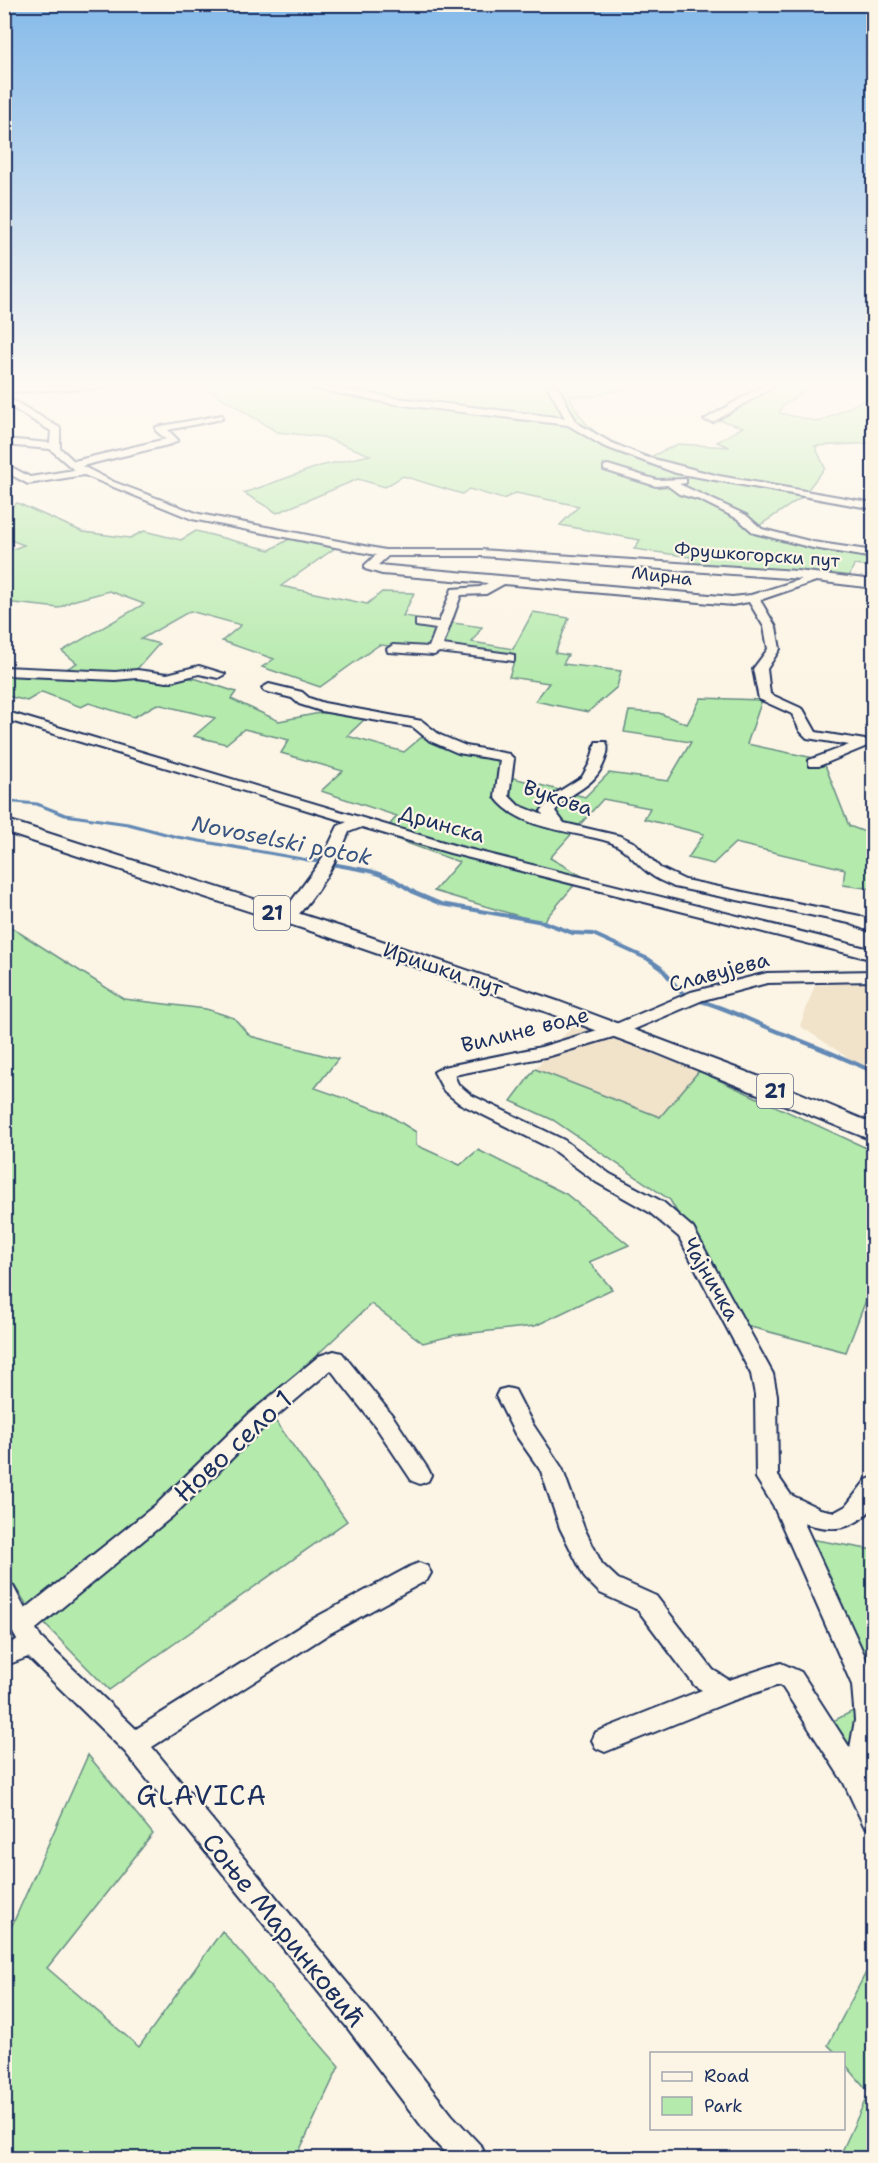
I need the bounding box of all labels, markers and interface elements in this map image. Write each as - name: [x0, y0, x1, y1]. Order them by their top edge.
- street label: Фрушкогорски пут: [673, 537, 841, 573]
- street label: Мирна: [630, 561, 694, 591]
- street label: Вукова: [519, 773, 597, 823]
- street label: Дринска: [396, 798, 488, 850]
- water label: Novoselski potok: [190, 809, 375, 872]
- road number: 21: [254, 896, 290, 930]
- street label: Иришки пут: [379, 935, 507, 1003]
- street label: Славујева: [666, 945, 772, 999]
- street label: Вилине воде: [458, 1001, 592, 1059]
- road number: 21: [757, 1074, 793, 1108]
- street label: Чајничка: [676, 1232, 746, 1326]
- street label: Ново село 1: [166, 1382, 299, 1510]
- district label: GLAVICA: [136, 1777, 268, 1814]
- street label: Соње Маринковић: [195, 1825, 374, 2034]
- legend: [650, 2052, 845, 2130]
- text: Road: [704, 2064, 749, 2088]
- text: Park: [704, 2094, 743, 2118]

